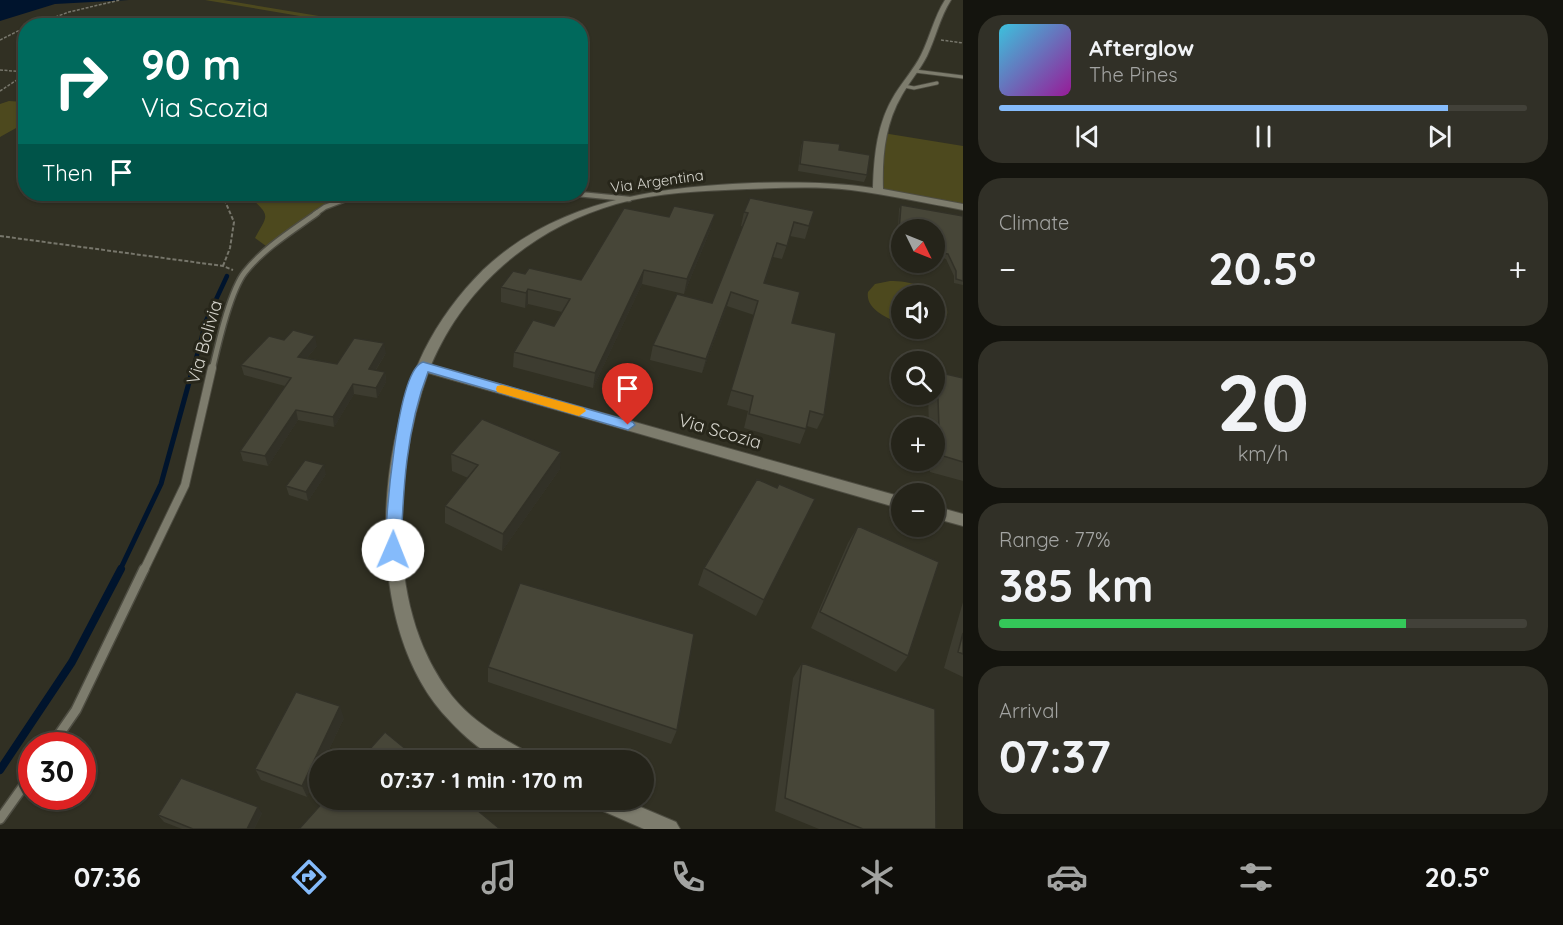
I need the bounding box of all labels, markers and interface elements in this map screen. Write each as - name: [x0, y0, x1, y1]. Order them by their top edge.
- text: Afterglow: [1089, 34, 1194, 62]
- text: 90 m: [141, 38, 241, 91]
- icon: right: [42, 42, 120, 120]
- text: The Pines: [1089, 62, 1178, 87]
- text: Via Scozia: [141, 90, 269, 124]
- icon: previous: [1071, 120, 1104, 153]
- icon: pause: [1247, 120, 1280, 153]
- icon: next: [1423, 120, 1456, 153]
- icon: arrive: [105, 156, 138, 189]
- text: Then: [42, 159, 93, 187]
- street label: Via Argentina: [609, 165, 705, 197]
- text: Climate: [999, 210, 1069, 235]
- north arrow: [891, 219, 945, 273]
- map controls: [891, 219, 945, 537]
- text: 20.5°: [1208, 240, 1316, 296]
- text: −: [999, 248, 1016, 289]
- text: +: [1508, 248, 1527, 289]
- button: sound: [891, 285, 945, 339]
- street label: Via Bolivia: [181, 297, 227, 387]
- button: search: [891, 351, 945, 405]
- text: 20: [1217, 353, 1309, 451]
- pin: [602, 363, 653, 425]
- icon: arrive: [611, 372, 644, 405]
- street label: Via Scozia: [676, 408, 764, 454]
- button: +: [891, 417, 945, 471]
- text: km/h: [1238, 441, 1288, 466]
- button: −: [891, 483, 945, 537]
- position arrow: [361, 518, 425, 582]
- text: Range · 77%: [999, 527, 1110, 552]
- text: 385 km: [999, 557, 1153, 613]
- text: Arrival: [999, 698, 1059, 723]
- text: 07:37: [999, 728, 1111, 784]
- speed limit sign: 30: [18, 732, 96, 810]
- text: 07:37 · 1 min · 170 m: [380, 766, 583, 794]
- icon: directions: [288, 856, 330, 898]
- icon: music: [478, 856, 520, 898]
- icon: phone: [667, 856, 709, 898]
- icon: climate: [856, 856, 898, 898]
- icon: car: [1046, 856, 1088, 898]
- icon: filters: [1235, 856, 1277, 898]
- text: 07:36: [74, 860, 141, 894]
- text: 20.5°: [1424, 860, 1489, 894]

